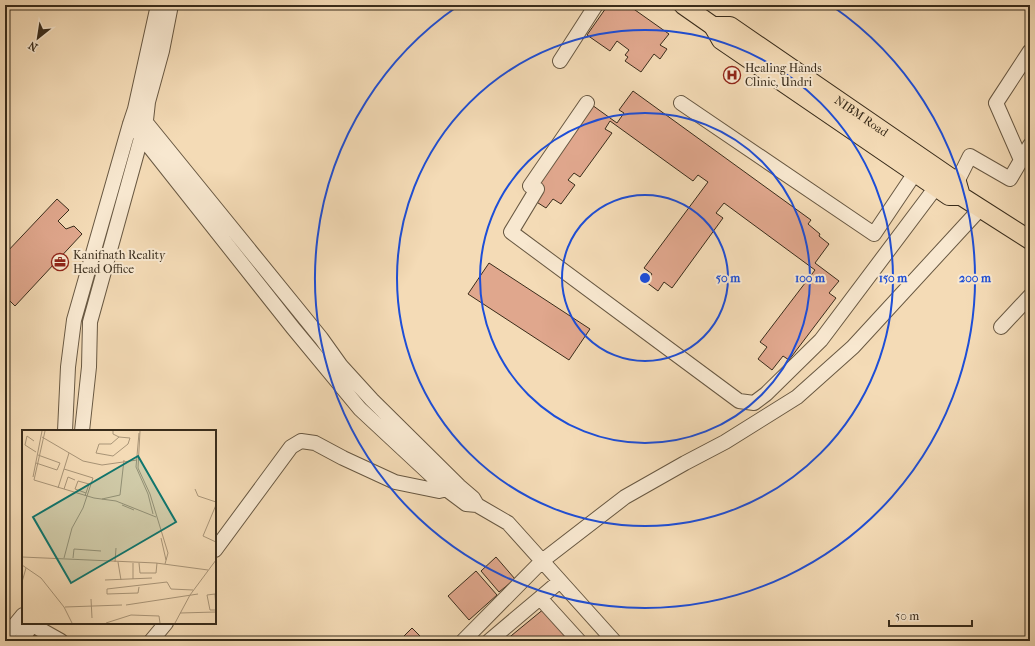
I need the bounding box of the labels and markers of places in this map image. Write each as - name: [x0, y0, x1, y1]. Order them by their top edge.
- place label: Healing Hands Clinic, Undri: [745, 61, 822, 89]
- hospital icon: Healing Hands Clinic, Undri: [722, 65, 742, 85]
- place label: Kanifnath Reality Head Office: [73, 248, 166, 276]
- office icon: Kanifnath Reality Head Office: [50, 252, 70, 272]
- centre of rings: [638, 271, 652, 285]

